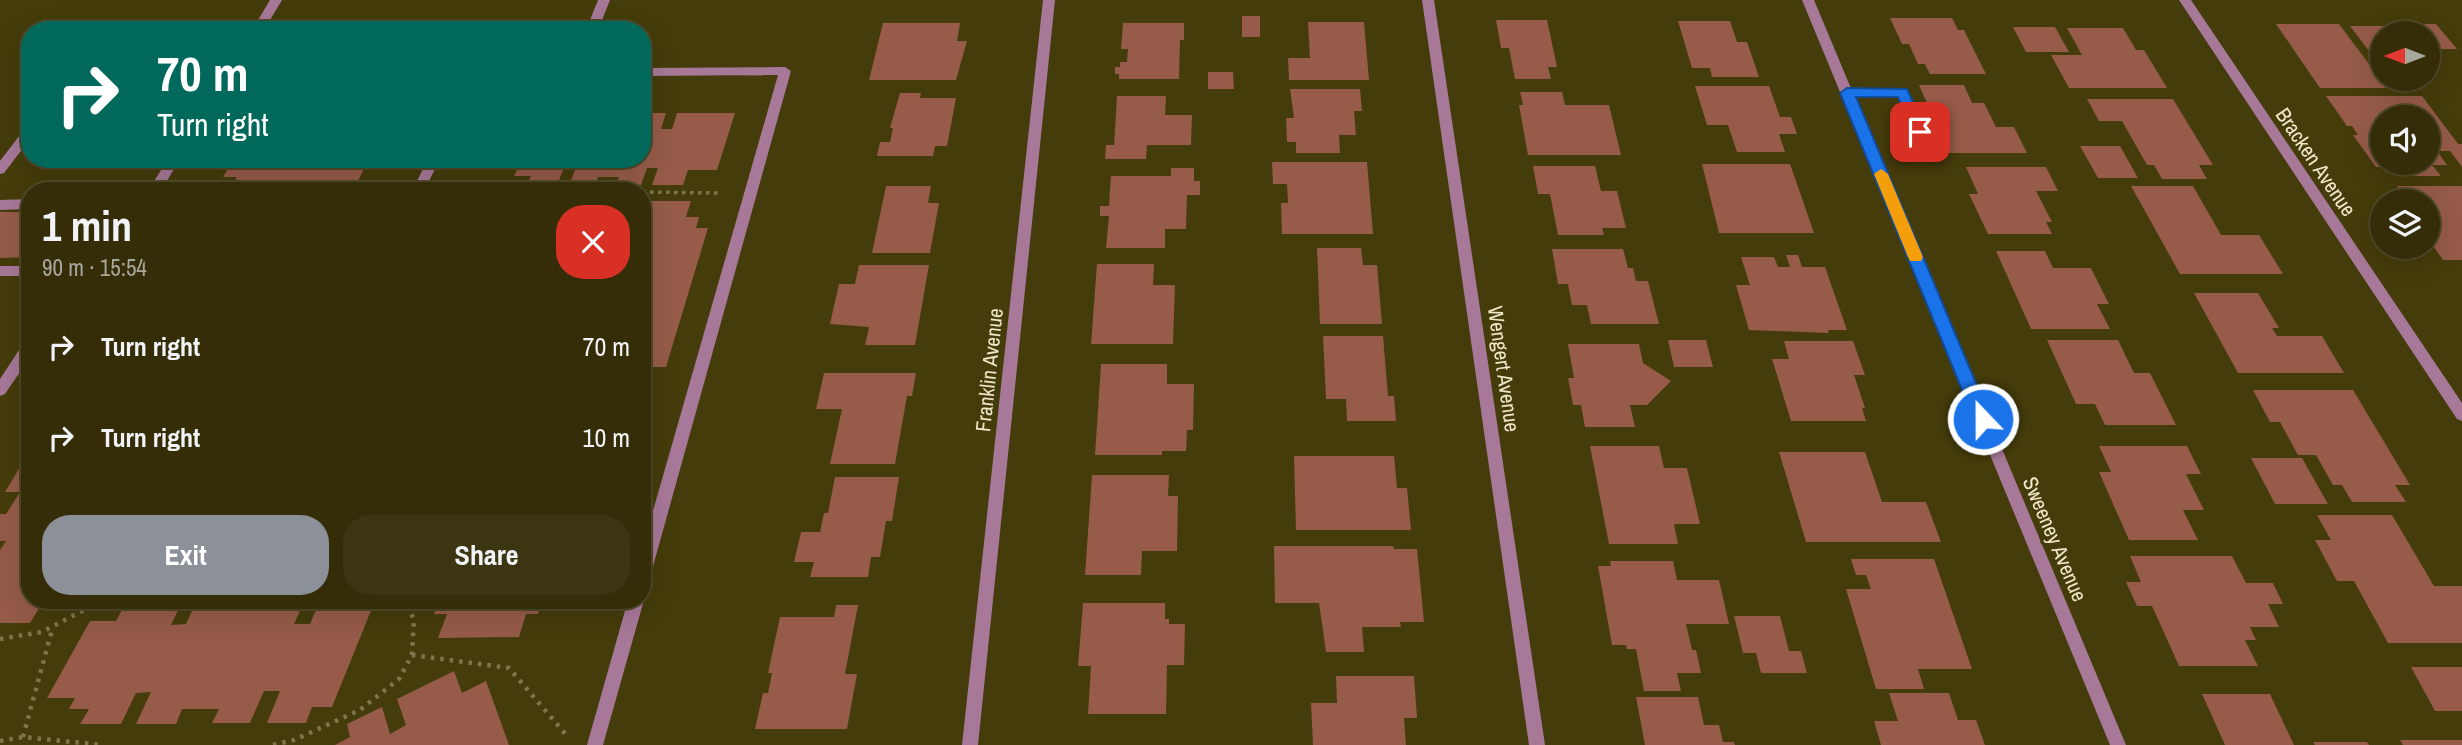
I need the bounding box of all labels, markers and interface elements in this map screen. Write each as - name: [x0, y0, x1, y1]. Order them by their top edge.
- north arrow: [2370, 21, 2440, 91]
- map controls: [2370, 21, 2440, 259]
- text: 70 m: [157, 40, 249, 106]
- icon: right: [42, 49, 133, 140]
- pin: [1890, 102, 1950, 162]
- street label: Bracken Avenue: [2269, 102, 2363, 222]
- text: Turn right: [157, 103, 269, 146]
- button: sound: [2370, 105, 2440, 175]
- icon: arrive: [1901, 113, 1939, 151]
- button: layers: [2370, 189, 2440, 259]
- text: 1 min: [42, 198, 132, 254]
- button: close: [556, 205, 630, 279]
- text: 90 m · 15:54: [42, 252, 147, 283]
- street label: Wengert Avenue: [1481, 304, 1527, 434]
- street label: Franklin Avenue: [968, 307, 1010, 433]
- icon: right: [42, 328, 80, 366]
- text: Turn right: [101, 329, 200, 364]
- text: 70 m: [583, 329, 630, 364]
- position arrow: [1946, 382, 2020, 456]
- icon: right: [42, 419, 80, 457]
- text: Turn right: [101, 420, 200, 455]
- text: 10 m: [583, 420, 630, 455]
- street label: Sweeney Avenue: [2016, 472, 2094, 606]
- button: Exit: [42, 515, 329, 595]
- button: Share: [343, 515, 630, 595]

